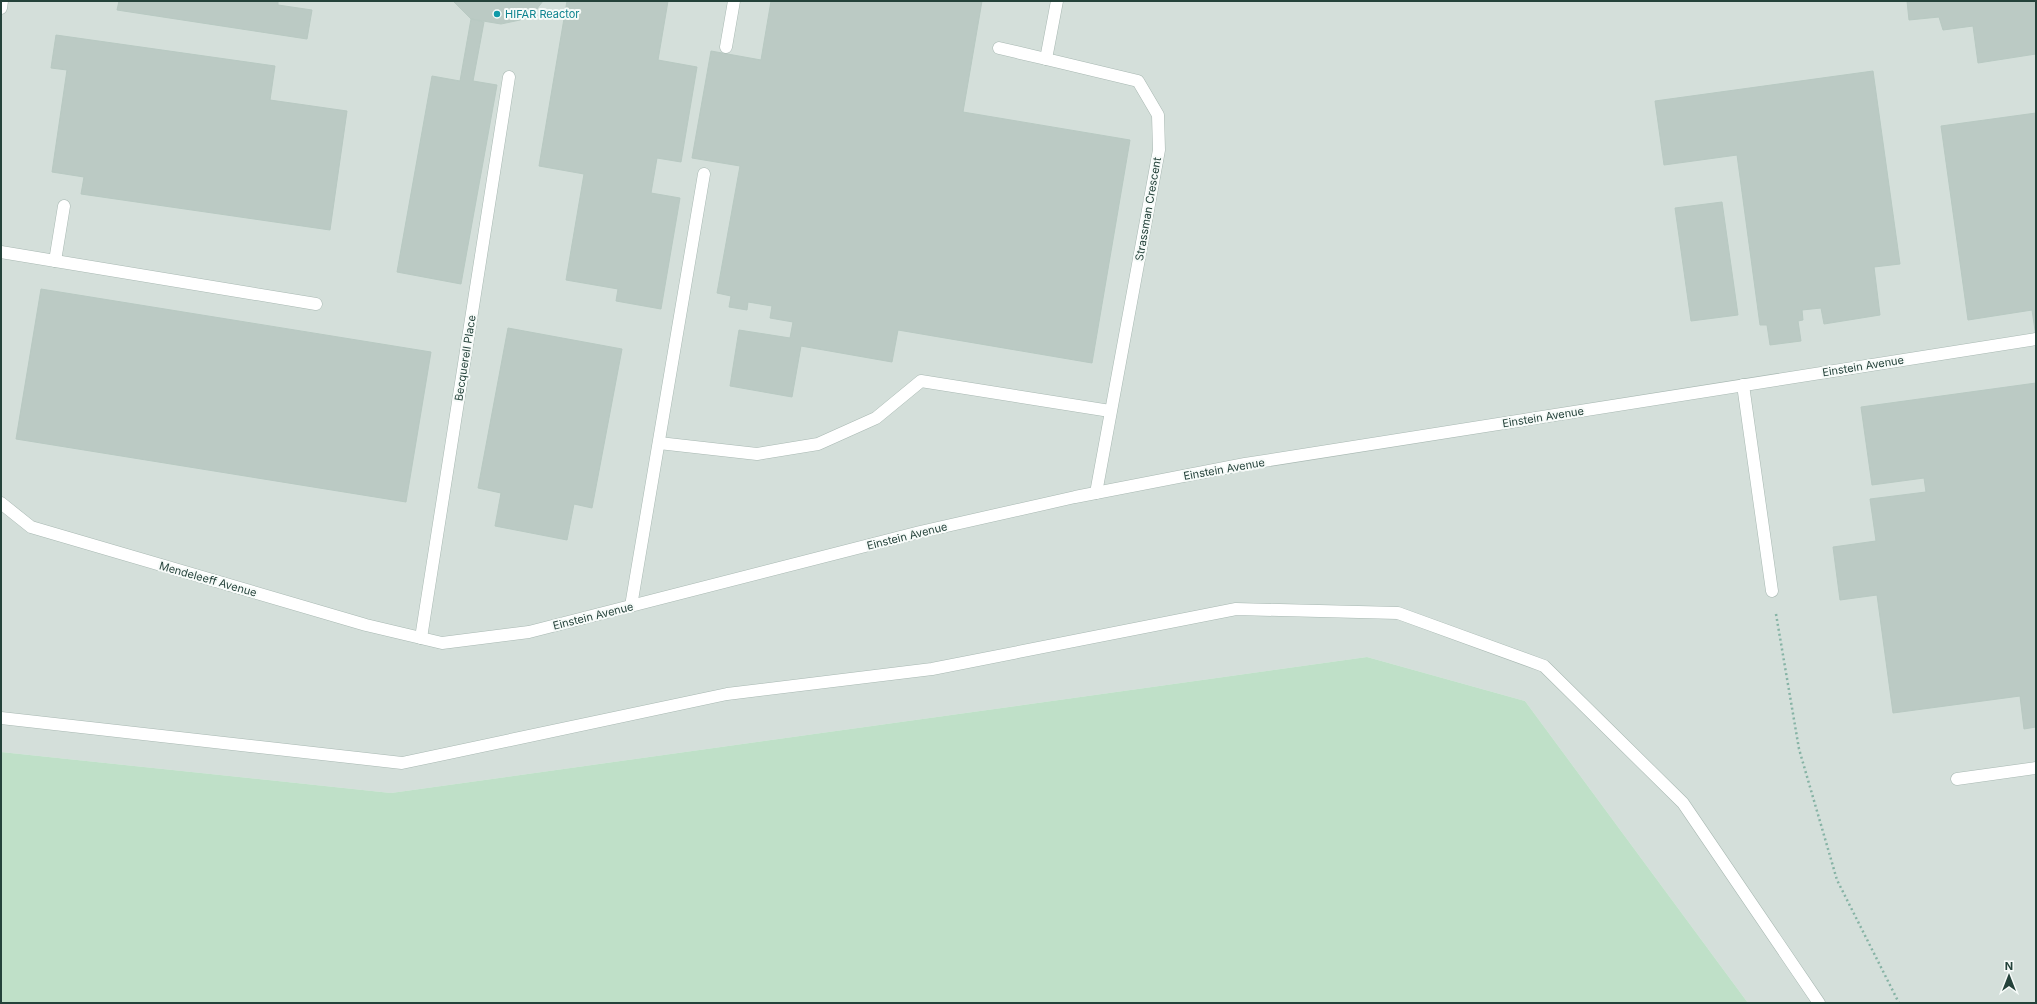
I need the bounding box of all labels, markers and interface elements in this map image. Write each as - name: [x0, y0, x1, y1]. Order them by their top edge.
- place label: HIFAR Reactor: [505, 7, 580, 21]
- marker: HIFAR Reactor: [492, 9, 502, 19]
- street label: Strassman Crescent: [1132, 156, 1164, 262]
- street label: Becquerell Place: [451, 314, 479, 402]
- street label: Einstein Avenue: [1821, 353, 1905, 379]
- street label: Einstein Avenue: [1501, 404, 1585, 430]
- street label: Einstein Avenue: [1182, 455, 1266, 483]
- street label: Einstein Avenue: [865, 519, 949, 553]
- street label: Mendeleeff Avenue: [158, 558, 258, 600]
- street label: Einstein Avenue: [551, 599, 635, 633]
- north arrow: [1989, 956, 2029, 996]
- text: N: [2005, 959, 2013, 973]

